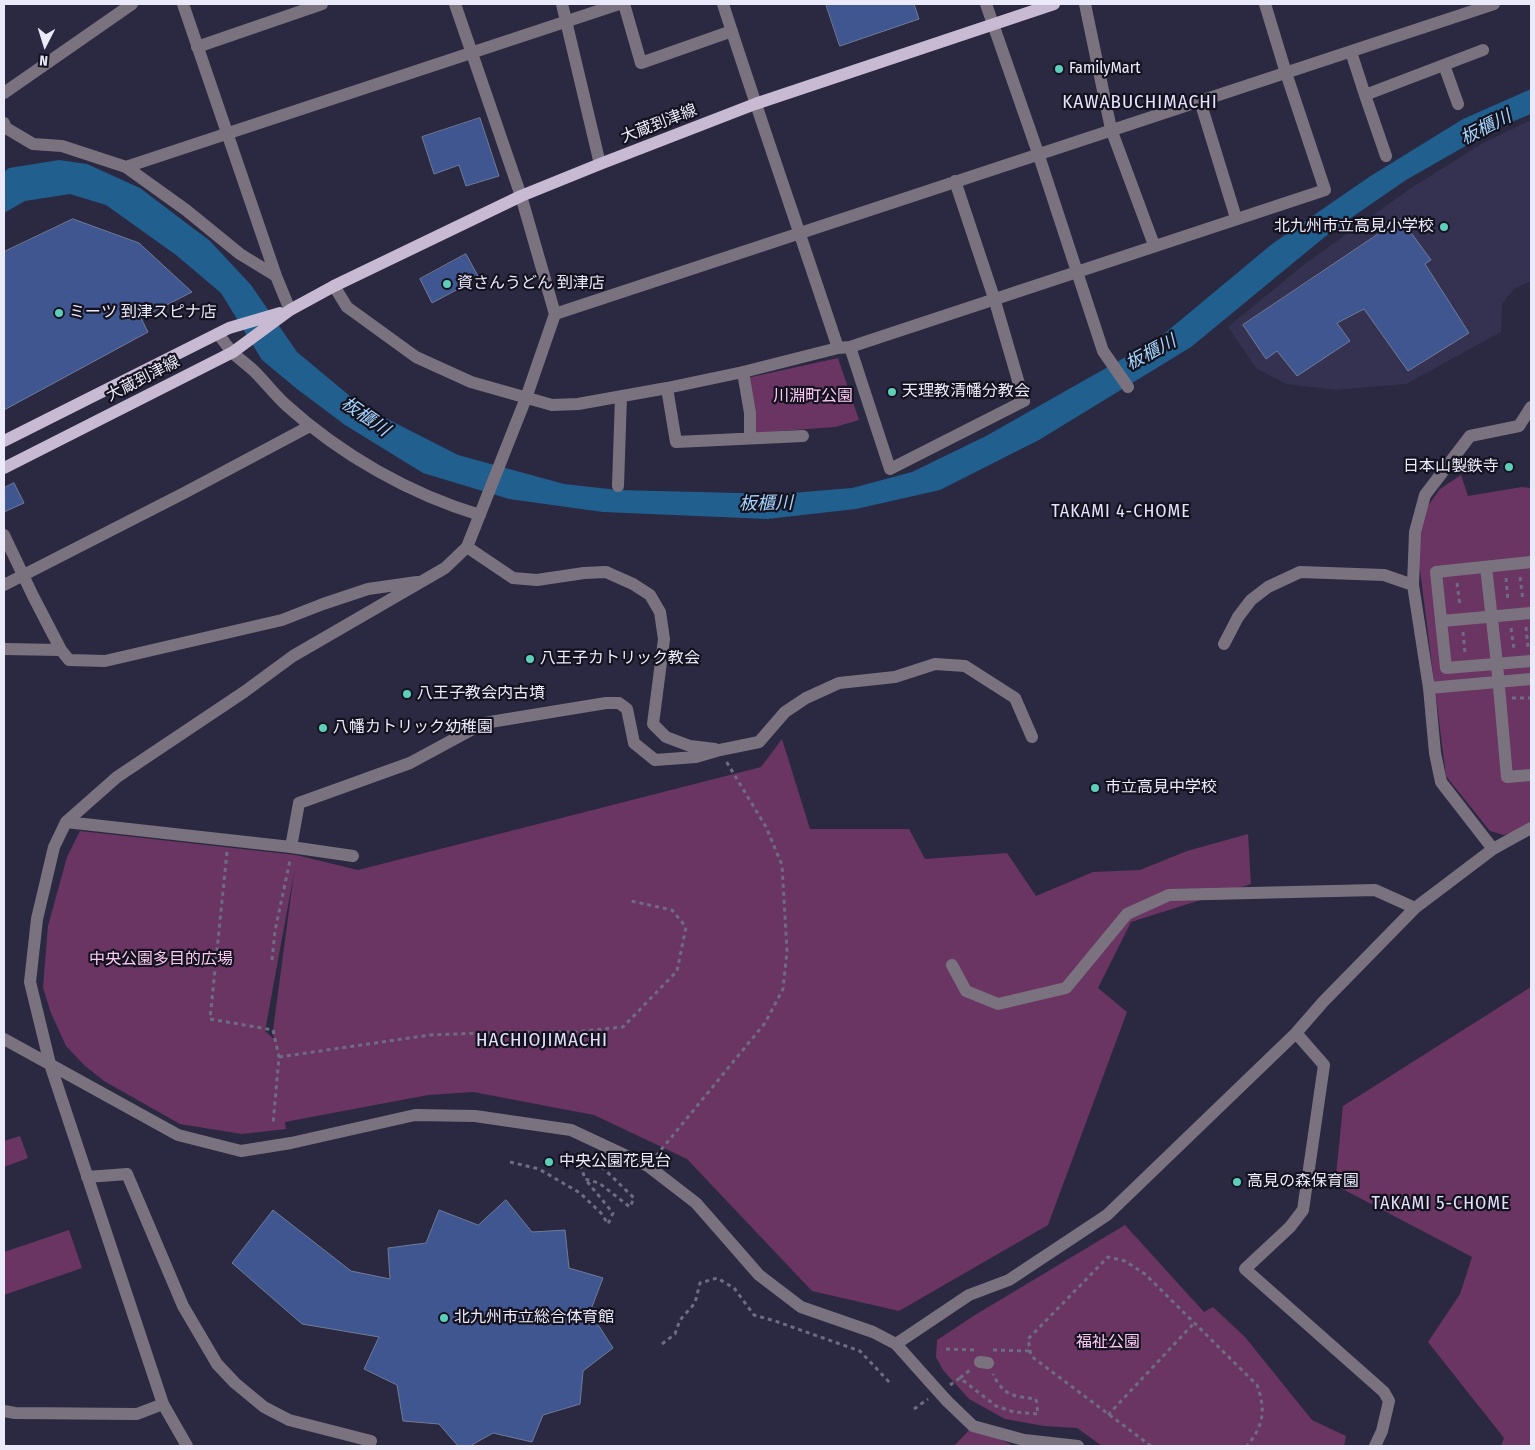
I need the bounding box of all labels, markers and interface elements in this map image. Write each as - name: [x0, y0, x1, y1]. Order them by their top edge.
- north arrow: [20, 20, 70, 70]
- text: N: [39, 52, 49, 69]
- place label: FamilyMart: [1069, 59, 1140, 79]
- marker: FamilyMart: [1053, 63, 1065, 75]
- district label: KAWABUCHIMACHI: [1061, 92, 1219, 114]
- street label: 大蔵到津線: [618, 101, 700, 147]
- water label: 板櫃川: [1457, 106, 1515, 150]
- place label: 北九州市立高見小学校: [1274, 217, 1434, 237]
- marker: 北九州市立高見小学校: [1438, 221, 1450, 233]
- place label: 資さんうどん 到津店: [457, 274, 605, 294]
- marker: 資さんうどん 到津店: [441, 278, 453, 290]
- place label: ミーツ 到津スピナ店: [69, 303, 217, 323]
- marker: ミーツ 到津スピナ店: [53, 307, 65, 319]
- water label: 板櫃川: [1122, 331, 1180, 375]
- street label: 大蔵到津線: [103, 352, 183, 406]
- place label: 天理教清幡分教会: [902, 382, 1030, 402]
- marker: 天理教清幡分教会: [886, 386, 898, 398]
- park label: 川淵町公園: [773, 387, 853, 407]
- water label: 板櫃川: [337, 393, 393, 441]
- place label: 日本山製鉄寺: [1403, 457, 1499, 477]
- marker: 日本山製鉄寺: [1503, 461, 1515, 473]
- water label: 板櫃川: [739, 493, 793, 515]
- district label: TAKAMI 4-CHOME: [1050, 501, 1192, 523]
- place label: 八王子カトリック教会: [540, 649, 700, 669]
- marker: 八王子カトリック教会: [524, 653, 536, 665]
- place label: 八王子教会内古墳: [417, 684, 545, 704]
- marker: 八王子教会内古墳: [401, 688, 413, 700]
- place label: 八幡カトリック幼稚園: [333, 718, 493, 738]
- marker: 八幡カトリック幼稚園: [317, 722, 329, 734]
- place label: 市立高見中学校: [1105, 778, 1217, 798]
- marker: 市立高見中学校: [1089, 782, 1101, 794]
- park label: 中央公園多目的広場: [89, 950, 233, 970]
- district label: HACHIOJIMACHI: [474, 1030, 610, 1052]
- place label: 中央公園花見台: [559, 1152, 671, 1172]
- marker: 中央公園花見台: [543, 1156, 555, 1168]
- place label: 高見の森保育園: [1247, 1172, 1359, 1192]
- marker: 高見の森保育園: [1231, 1176, 1243, 1188]
- district label: TAKAMI 5-CHOME: [1370, 1193, 1512, 1215]
- place label: 北九州市立総合体育館: [454, 1308, 614, 1328]
- marker: 北九州市立総合体育館: [438, 1312, 450, 1324]
- park label: 福祉公園: [1076, 1333, 1140, 1353]

